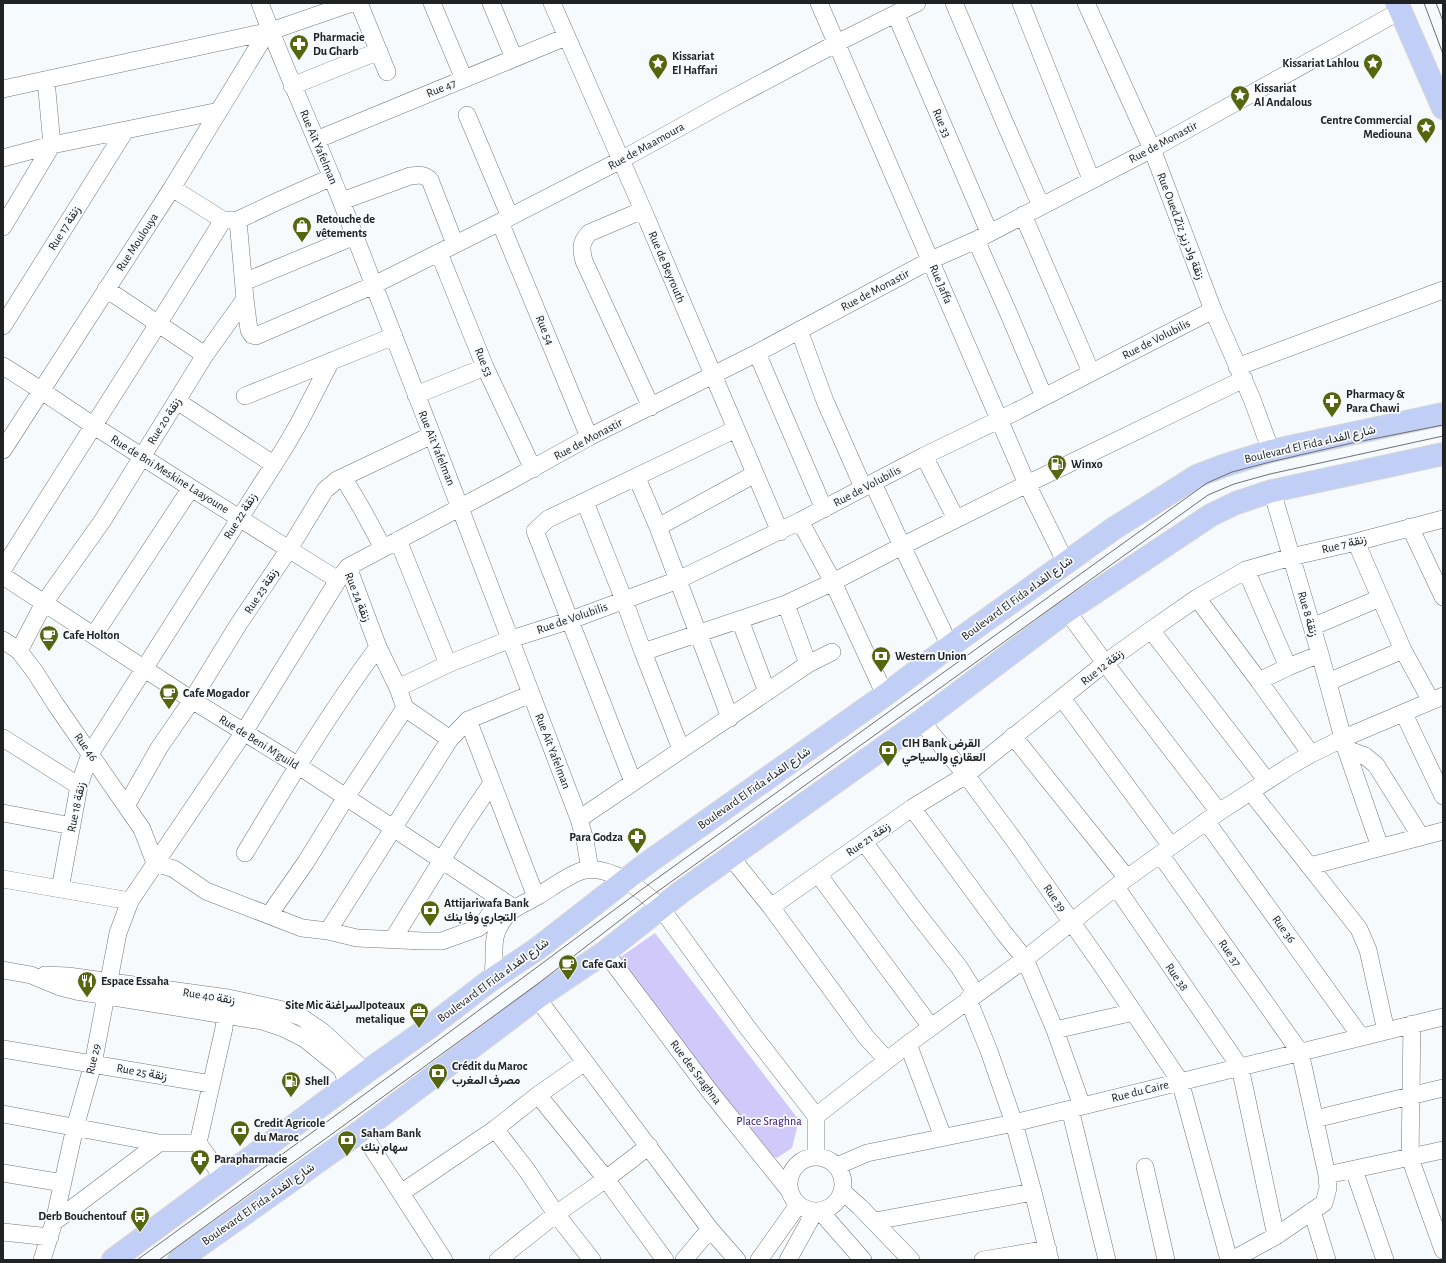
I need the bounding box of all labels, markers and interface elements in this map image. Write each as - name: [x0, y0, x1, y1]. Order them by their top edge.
- place label: Pharmacie Du Gharb: [313, 31, 365, 57]
- pharmacy icon: Pharmacie Du Gharb: [288, 33, 310, 61]
- place label: Kissariat El Haffari: [672, 50, 718, 76]
- place icon: Kissariat El Haffari: [647, 52, 669, 80]
- place icon: Kissariat Lahlou: [1362, 52, 1384, 80]
- place label: Kissariat Lahlou: [1282, 57, 1360, 69]
- street label: Rue 47: [424, 77, 458, 99]
- place label: Kissariat Al Andalous: [1254, 82, 1312, 108]
- place icon: Kissariat Al Andalous: [1229, 84, 1251, 112]
- street label: Rue 33: [931, 107, 953, 139]
- street label: Rue Aït Yafelman: [298, 108, 340, 186]
- place label: Centre Commercial Mediouna: [1321, 114, 1412, 140]
- place icon: Centre Commercial Mediouna: [1415, 116, 1437, 144]
- street label: Rue de Monastir: [1127, 119, 1199, 165]
- street label: Rue de Maamoura: [606, 120, 686, 172]
- street label: Rue Oued Ziz زنقة واد زيز: [1153, 171, 1207, 282]
- street label: Rue 17 زنقة: [46, 204, 84, 253]
- street label: Rue Moulouya: [114, 210, 161, 274]
- place label: Retouche de vêtements: [316, 213, 375, 239]
- shop icon: Retouche de vêtements: [291, 215, 313, 243]
- street label: Rue de Beyrouth: [646, 229, 688, 305]
- street label: Rue Jaffa: [927, 262, 955, 306]
- street label: Rue de Monastir: [839, 267, 911, 313]
- street label: Rue 54: [534, 313, 556, 347]
- street label: Rue de Volubilis: [1120, 317, 1192, 361]
- street label: Rue 53: [473, 346, 495, 378]
- place label: Pharmacy & Para Chawi: [1346, 388, 1405, 414]
- pharmacy icon: Pharmacy & Para Chawi: [1321, 390, 1343, 418]
- street label: Rue 20 زنقة: [145, 395, 185, 448]
- street label: Rue Aït Yafelman: [416, 409, 458, 487]
- street label: Rue de Monastir: [552, 416, 624, 462]
- street label: Boulevard El Fida شارع الفداء: [1243, 423, 1377, 468]
- street label: Rue de Bni Meskine Laayoune: [108, 433, 231, 516]
- fuel station icon: Winxo: [1046, 453, 1068, 481]
- place label: Winxo: [1071, 458, 1103, 470]
- street label: Rue de Volubilis: [831, 463, 903, 509]
- street label: Rue 22 زنقة: [221, 491, 261, 542]
- street label: Rue 7 زنقة: [1320, 533, 1368, 557]
- street label: Boulevard El Fida شارع الفداء: [959, 554, 1077, 645]
- street label: Rue 23 زنقة: [242, 566, 282, 617]
- street label: Rue 24 زنقة: [341, 571, 373, 624]
- street label: Rue 8 زنقة: [1294, 590, 1320, 639]
- street label: Rue de Volubilis: [535, 600, 609, 636]
- cafe icon: Cafe Holton: [38, 624, 60, 652]
- place label: Cafe Holton: [63, 629, 120, 641]
- bank icon: Western Union: [870, 645, 892, 673]
- street label: Rue 12 زنقة: [1078, 647, 1127, 689]
- place label: Western Union: [895, 650, 967, 662]
- cafe icon: Cafe Mogador: [158, 682, 180, 710]
- place label: Cafe Mogador: [183, 687, 250, 699]
- street label: Rue Aït Yafelman: [533, 712, 573, 790]
- street label: Rue de Beni M'guild: [217, 713, 301, 771]
- street label: Rue 46: [72, 731, 100, 764]
- place label: CIH Bank القرض العقاري والسياحي: [902, 737, 986, 767]
- bank icon: CIH Bank القرض العقاري والسياحي: [877, 739, 899, 767]
- street label: Boulevard El Fida شارع الفداء: [696, 745, 814, 834]
- street label: Rue 18 زنقة: [65, 781, 89, 833]
- street label: Rue 21 زنقة: [844, 820, 893, 860]
- pharmacy icon: Para Godza: [626, 826, 648, 854]
- place label: Para Godza: [569, 831, 623, 843]
- street label: Rue 39: [1041, 882, 1069, 914]
- place label: Attijariwafa Bank التجاري وفا بنك: [444, 897, 529, 927]
- bank icon: Attijariwafa Bank التجاري وفا بنك: [419, 899, 441, 927]
- street label: Rue 36: [1270, 913, 1298, 945]
- street label: Boulevard El Fida شارع الفداء: [435, 936, 553, 1027]
- street label: Rue 37: [1216, 937, 1244, 969]
- cafe icon: Cafe Gaxi: [557, 953, 579, 981]
- place label: Cafe Gaxi: [582, 958, 627, 970]
- street label: Rue 38: [1163, 961, 1191, 993]
- restaurant icon: Espace Essaha: [76, 970, 98, 998]
- place label: Espace Essaha: [101, 975, 169, 987]
- street label: Rue 40 زنقة: [182, 986, 236, 1008]
- place label: Site Mic السراغنةpoteaux metalique: [285, 999, 405, 1025]
- office icon: Site Mic السراغنةpoteaux metalique: [408, 1001, 430, 1029]
- street label: Rue des Sraghna: [668, 1038, 724, 1107]
- street label: Rue 29: [84, 1042, 102, 1076]
- place label: Crédit du Maroc مصرف المغرب: [452, 1060, 528, 1088]
- street label: Rue 25 زنقة: [115, 1062, 168, 1084]
- bank icon: Crédit du Maroc مصرف المغرب: [427, 1062, 449, 1090]
- fuel station icon: Shell: [280, 1070, 302, 1098]
- place label: Shell: [305, 1075, 329, 1087]
- street label: Rue du Caire: [1110, 1078, 1170, 1104]
- park label: Place Sraghna: [736, 1115, 802, 1127]
- place label: Credit Agricole du Maroc: [254, 1117, 325, 1143]
- bank icon: Credit Agricole du Maroc: [229, 1119, 251, 1147]
- place label: Saham Bank سهام بنك: [361, 1127, 421, 1155]
- bank icon: Saham Bank سهام بنك: [336, 1129, 358, 1157]
- pharmacy icon: Parapharmacie: [189, 1148, 211, 1176]
- place label: Parapharmacie: [214, 1153, 288, 1165]
- street label: Boulevard El Fida شارع الفداء: [200, 1161, 318, 1250]
- bus stop icon: Derb Bouchentouf: [129, 1205, 151, 1233]
- place label: Derb Bouchentouf: [38, 1210, 127, 1222]

